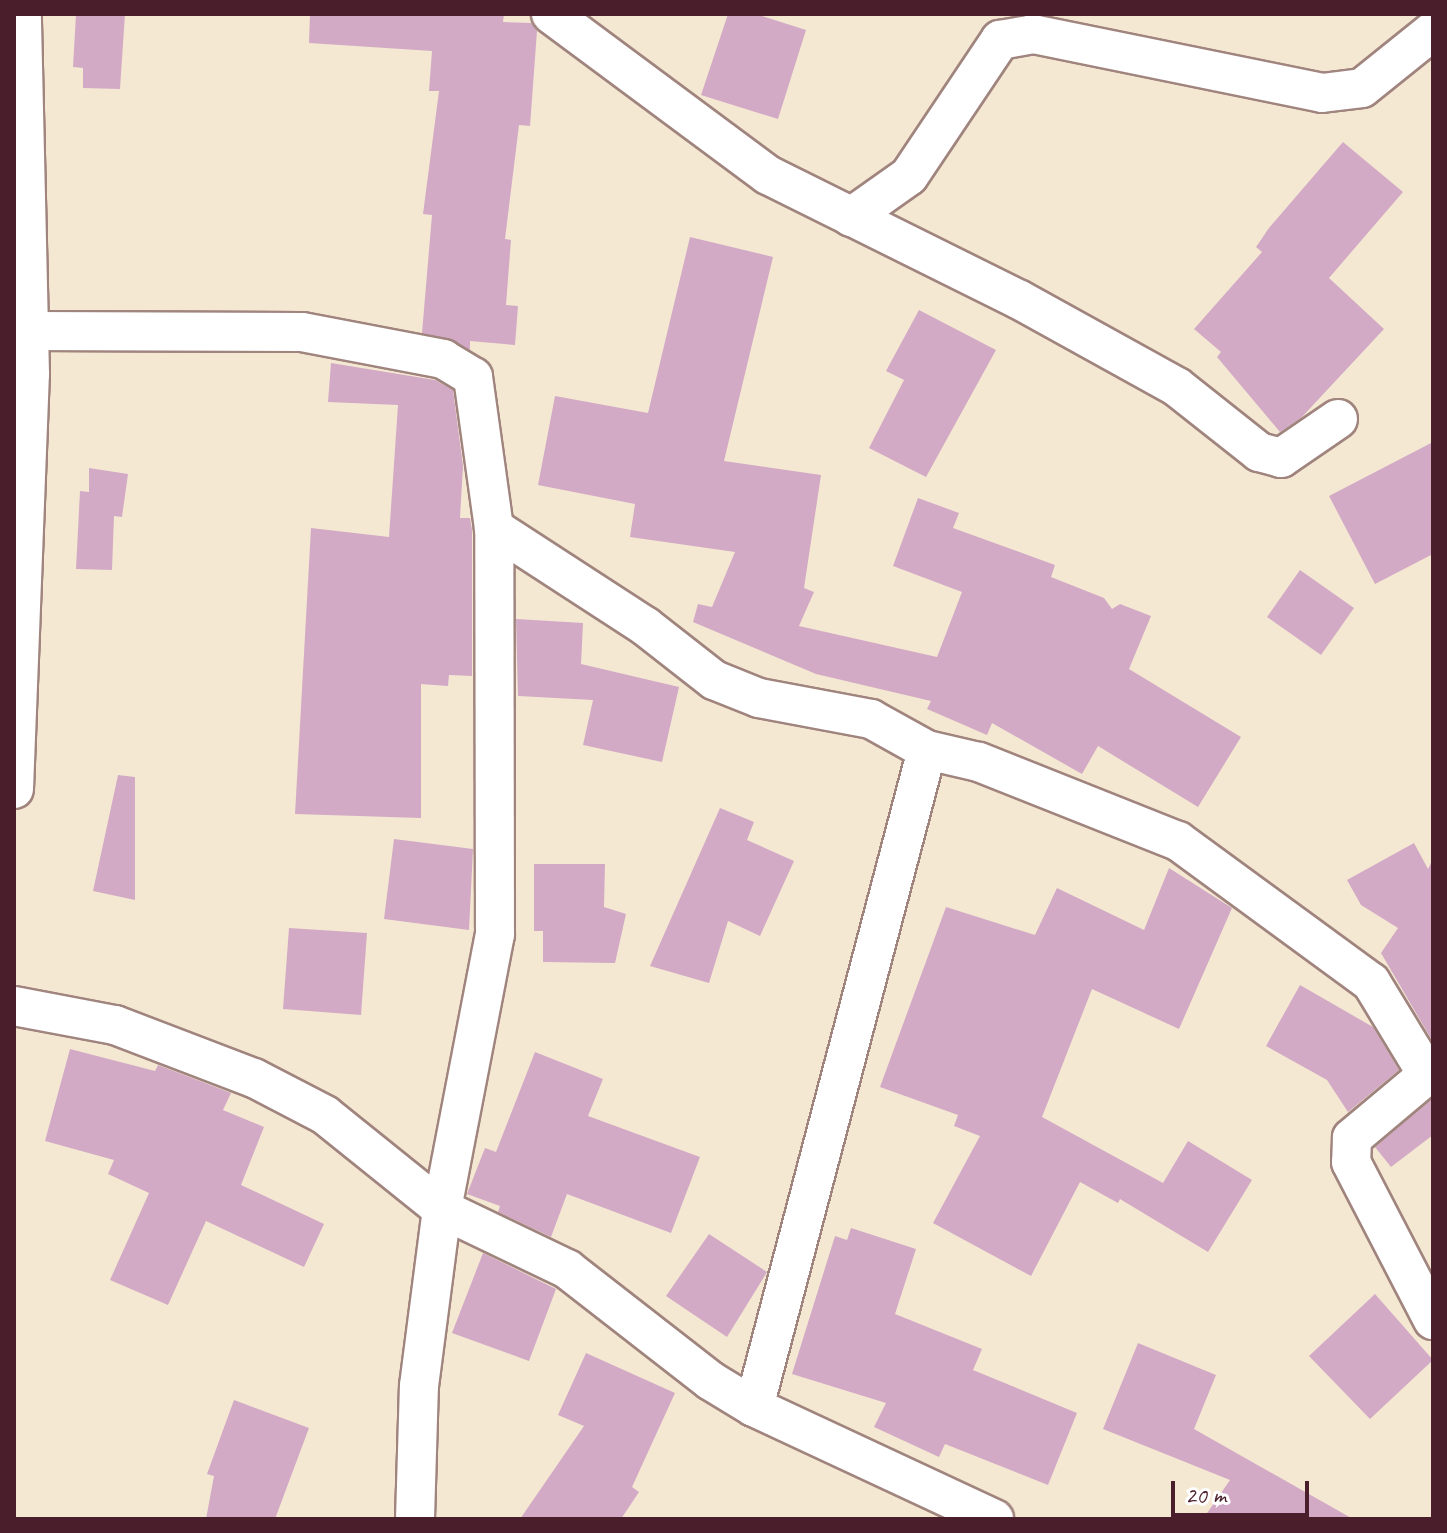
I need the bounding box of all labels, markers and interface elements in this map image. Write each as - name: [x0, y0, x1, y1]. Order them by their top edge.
- scale bar: [1175, 1465, 1313, 1515]
- text: 20 m: [1185, 1480, 1226, 1510]

